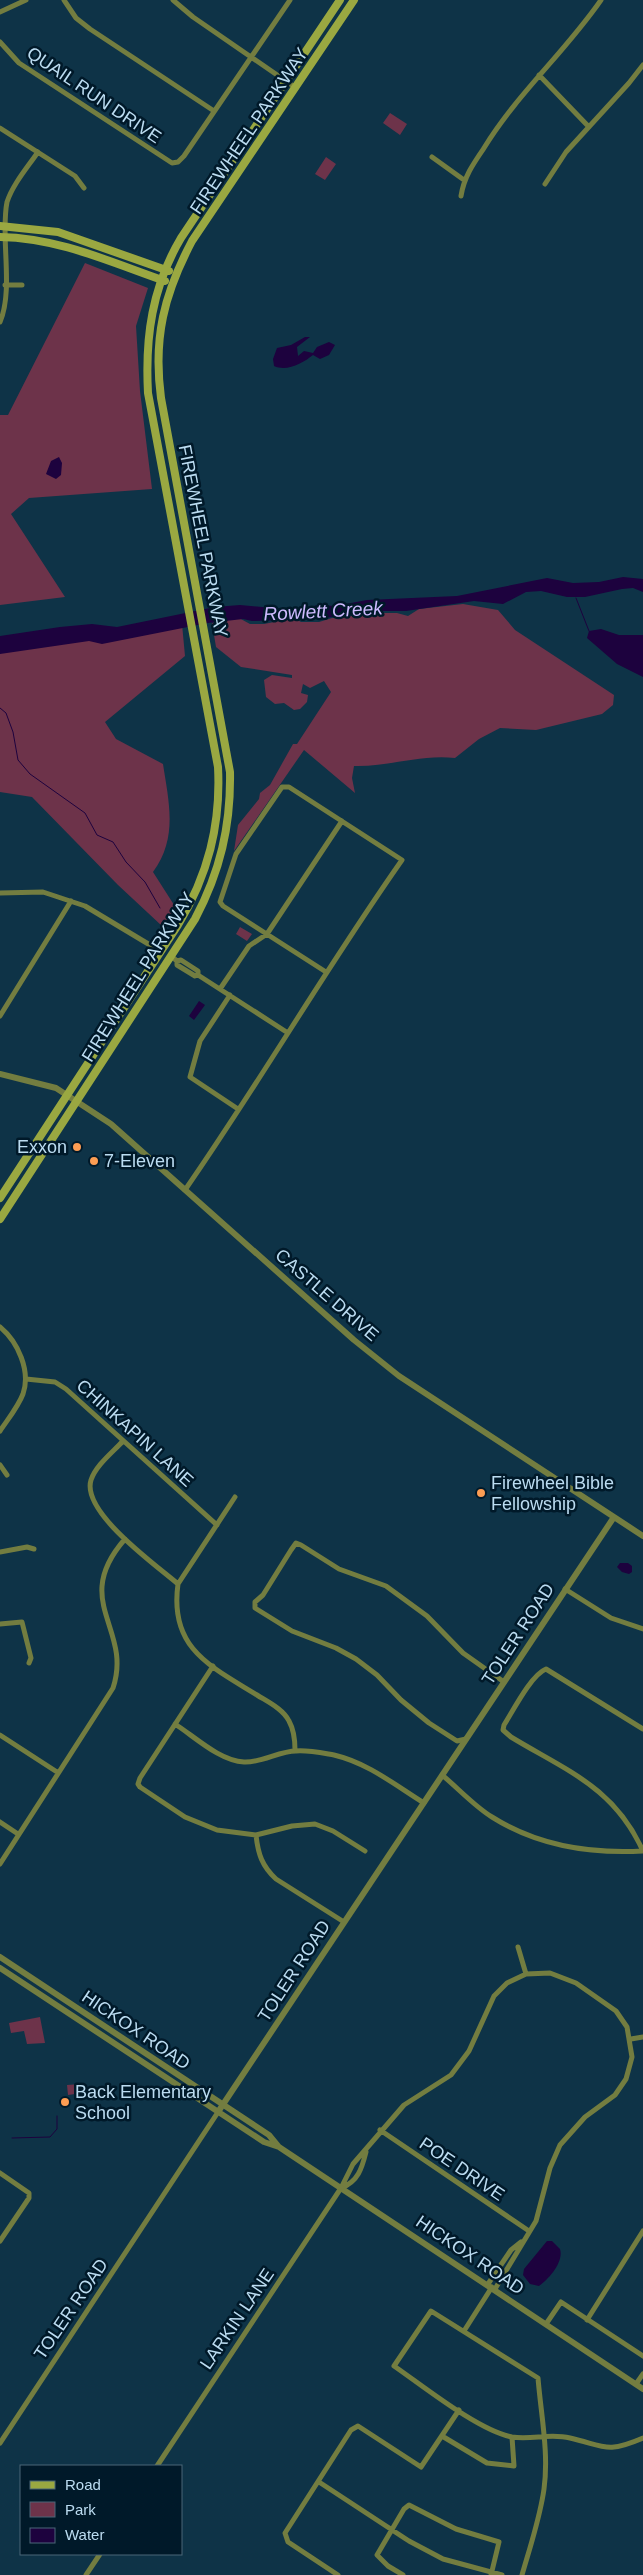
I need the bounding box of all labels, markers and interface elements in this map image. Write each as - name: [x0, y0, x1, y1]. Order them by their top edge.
- street label: QUAIL RUN DRIVE: [23, 43, 165, 147]
- street label: FIREWHEEL PARKWAY: [186, 44, 312, 218]
- street label: FIREWHEEL PARKWAY: [174, 443, 232, 639]
- water label: Rowlett Creek: [263, 597, 385, 625]
- street label: FIREWHEEL PARKWAY: [78, 889, 198, 1065]
- place label: Exxon: [17, 1137, 67, 1157]
- marker: Exxon: [71, 1141, 83, 1153]
- place label: 7-Eleven: [104, 1151, 175, 1171]
- marker: 7-Eleven: [88, 1155, 100, 1167]
- street label: CASTLE DRIVE: [271, 1245, 383, 1345]
- street label: CHINKAPIN LANE: [73, 1375, 197, 1491]
- place label: Firewheel Bible Fellowship: [491, 1473, 614, 1514]
- marker: Firewheel Bible Fellowship: [475, 1487, 487, 1499]
- street label: TOLER ROAD: [478, 1580, 558, 1688]
- street label: TOLER ROAD: [254, 1917, 334, 2025]
- street label: HICKOX ROAD: [78, 1986, 194, 2074]
- place label: Back Elementary School: [75, 2082, 211, 2123]
- marker: Back Elementary School: [59, 2096, 71, 2108]
- street label: POE DRIVE: [416, 2133, 508, 2205]
- street label: HICKOX ROAD: [412, 2211, 528, 2299]
- street label: TOLER ROAD: [30, 2255, 112, 2363]
- street label: LARKIN LANE: [196, 2265, 278, 2373]
- legend: [20, 2465, 182, 2555]
- text: Road: [65, 2476, 101, 2493]
- text: Park: [65, 2501, 96, 2518]
- text: Water: [65, 2526, 104, 2543]

